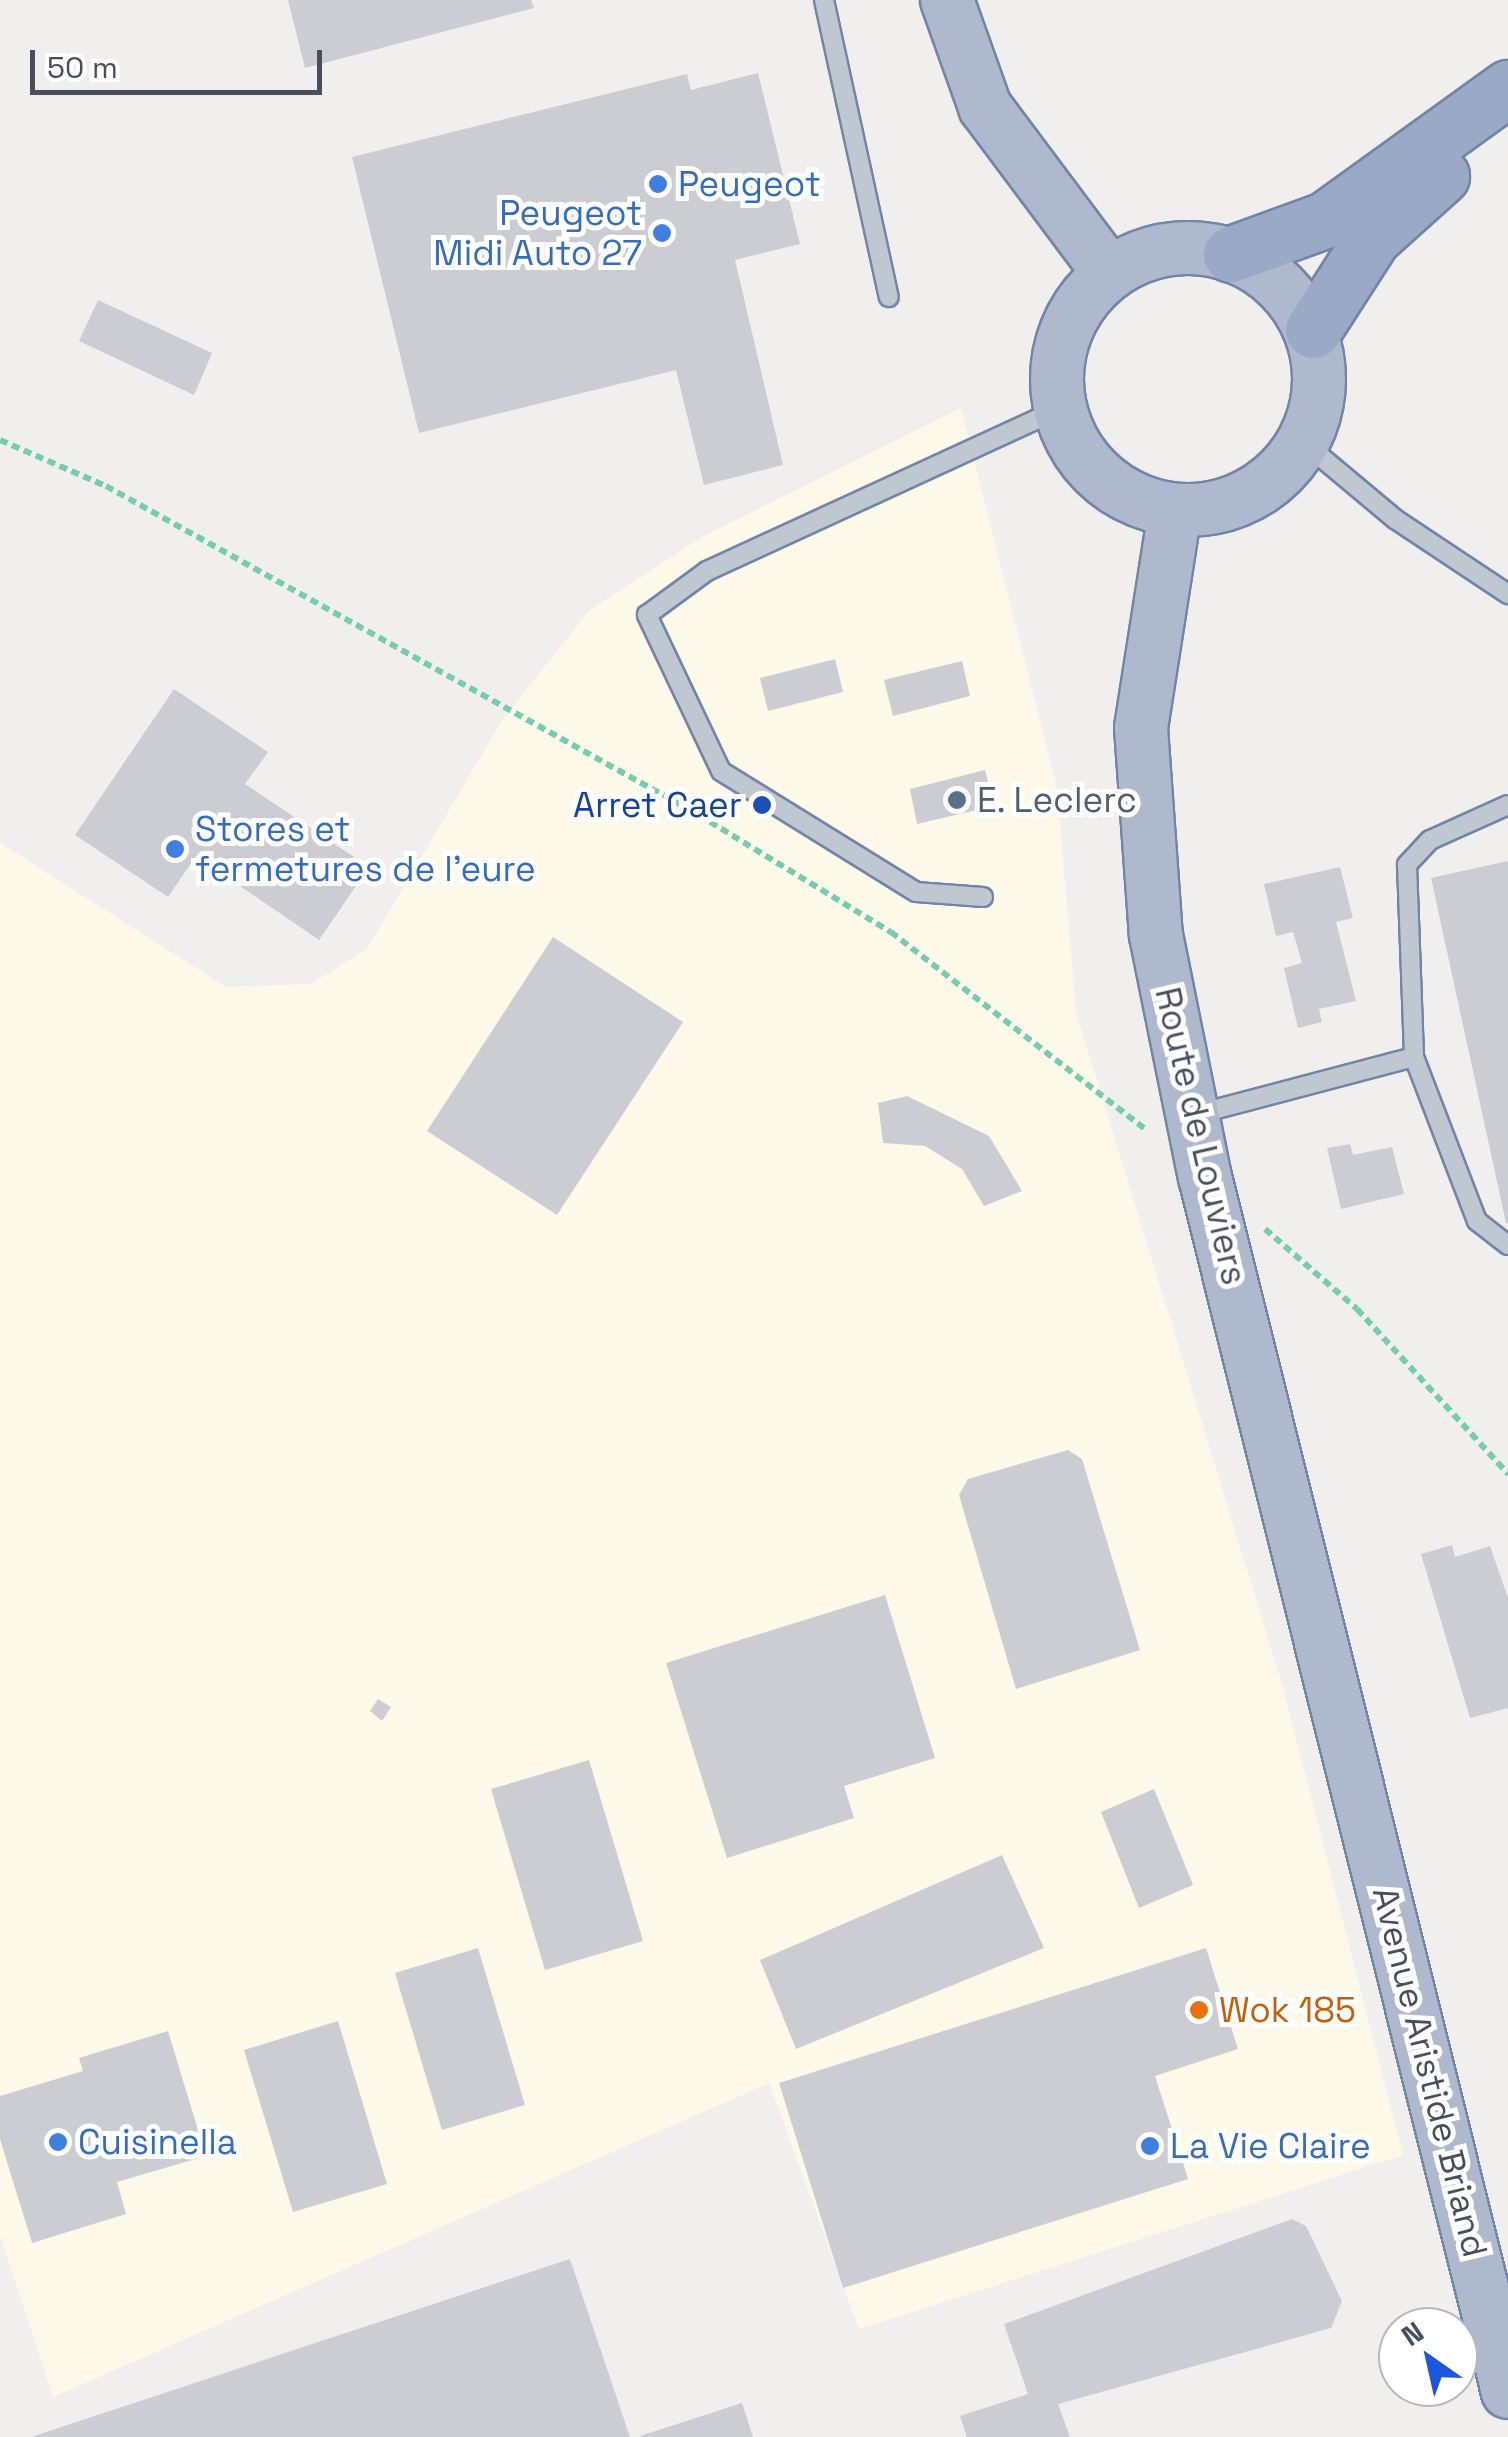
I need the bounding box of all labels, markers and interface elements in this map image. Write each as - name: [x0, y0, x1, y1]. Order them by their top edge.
- scale bar: [35, 30, 328, 92]
- text: 50 m: [47, 48, 118, 87]
- place label: Peugeot: [678, 163, 821, 205]
- marker: Peugeot: [647, 173, 669, 195]
- place label: Peugeot Midi Auto 27: [433, 192, 642, 274]
- marker: Peugeot Midi Auto 27: [651, 222, 673, 244]
- place label: E. Leclerc: [977, 779, 1138, 821]
- place label: Arret Caer: [573, 784, 742, 826]
- marker: E. Leclerc: [946, 789, 968, 811]
- marker: Arret Caer: [751, 794, 773, 816]
- place label: Stores et fermetures de l’eure: [195, 808, 536, 890]
- marker: Stores et fermetures de l’eure: [164, 838, 186, 860]
- street label: Route de Louviers: [1146, 983, 1256, 1289]
- street label: Avenue Aristide Briand: [1364, 1882, 1496, 2262]
- place label: Wok 185: [1219, 1989, 1356, 2031]
- marker: Wok 185: [1188, 1999, 1210, 2021]
- place label: Cuisinella: [78, 2121, 237, 2163]
- place label: La Vie Claire: [1170, 2125, 1371, 2167]
- marker: Cuisinella: [47, 2131, 69, 2153]
- marker: La Vie Claire: [1139, 2135, 1161, 2157]
- north arrow: [1378, 2307, 1478, 2407]
- text: N: [1394, 2314, 1430, 2354]

